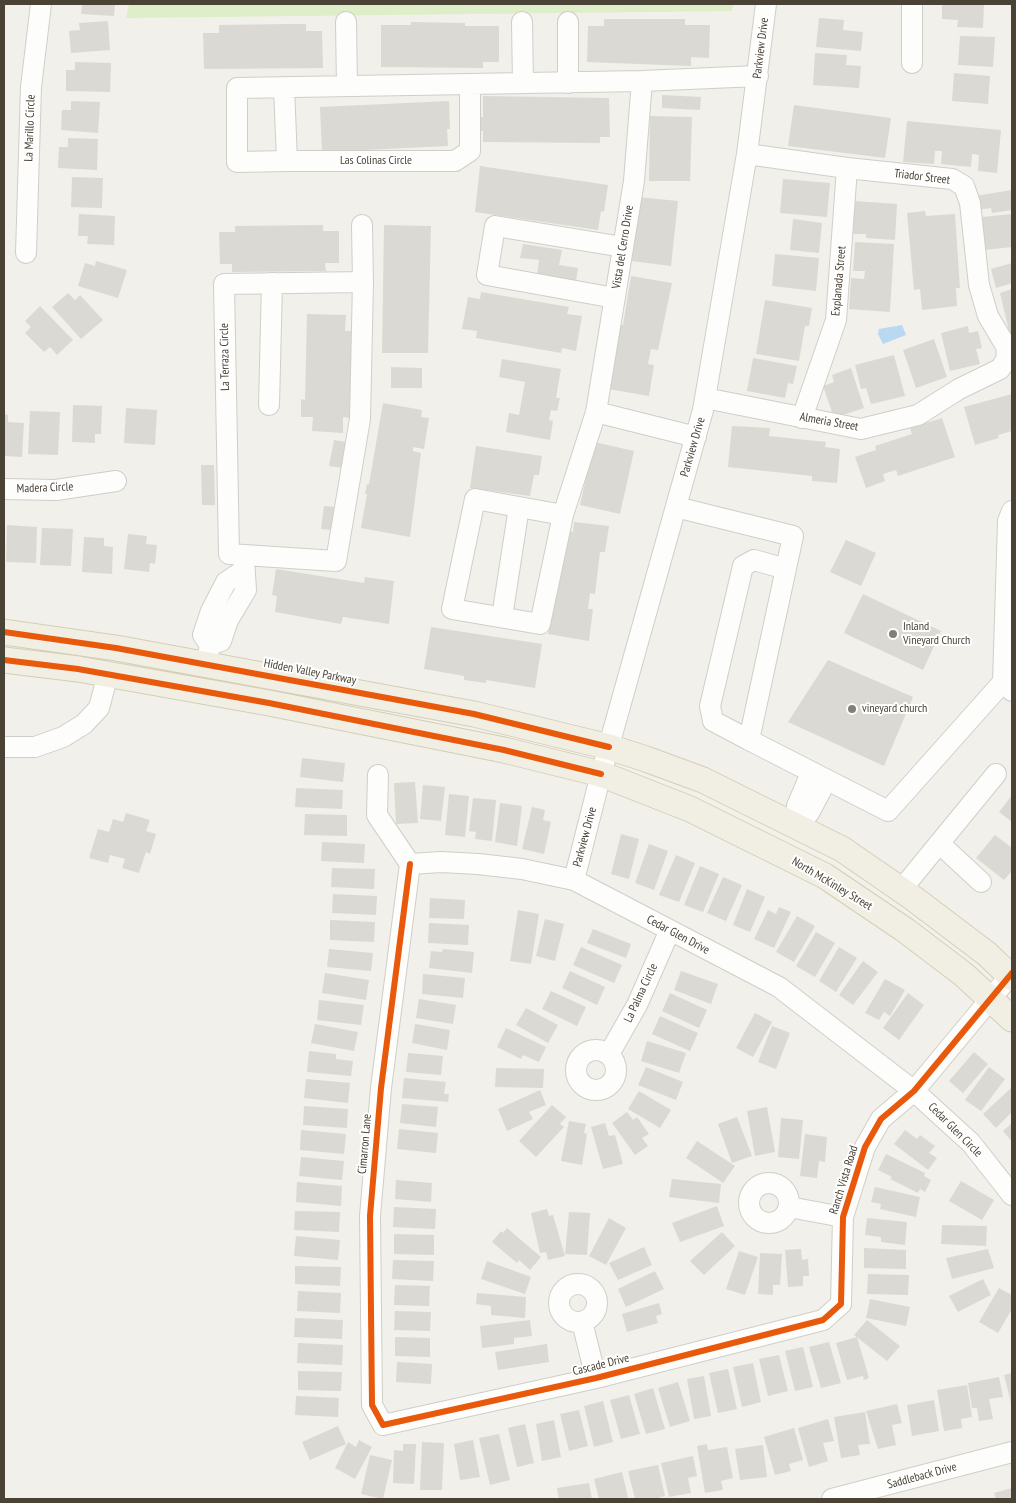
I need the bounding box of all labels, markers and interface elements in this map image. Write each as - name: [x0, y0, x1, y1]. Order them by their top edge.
- street label: Parkview Drive: [750, 17, 772, 79]
- street label: La Marillo Circle: [22, 94, 38, 162]
- street label: Las Colinas Circle: [340, 154, 412, 168]
- street label: Triador Street: [893, 166, 951, 188]
- street label: Vista del Cerro Drive: [609, 204, 637, 290]
- street label: Explanada Street: [829, 245, 849, 317]
- street label: La Terraza Circle: [217, 323, 233, 391]
- street label: Almeria Street: [799, 410, 859, 434]
- street label: Parkview Drive: [678, 416, 708, 478]
- street label: Madera Circle: [16, 480, 74, 496]
- place label: Inland Vineyard Church: [903, 620, 970, 648]
- marker: Inland Vineyard Church: [887, 628, 899, 640]
- street label: Hidden Valley Parkway: [263, 656, 357, 688]
- place label: vineyard church: [862, 702, 927, 716]
- marker: vineyard church: [846, 703, 858, 715]
- street label: Parkview Drive: [570, 805, 600, 869]
- street label: North McKinley Street: [789, 854, 875, 914]
- street label: Cedar Glen Drive: [644, 912, 712, 958]
- street label: La Palma Circle: [621, 961, 661, 1025]
- street label: Cedar Glen Circle: [925, 1100, 985, 1160]
- street label: Cimarron Lane: [355, 1113, 375, 1175]
- street label: Ranch Vista Road: [827, 1144, 861, 1216]
- street label: Cascade Drive: [571, 1351, 631, 1379]
- street label: Saddleback Drive: [886, 1460, 958, 1492]

